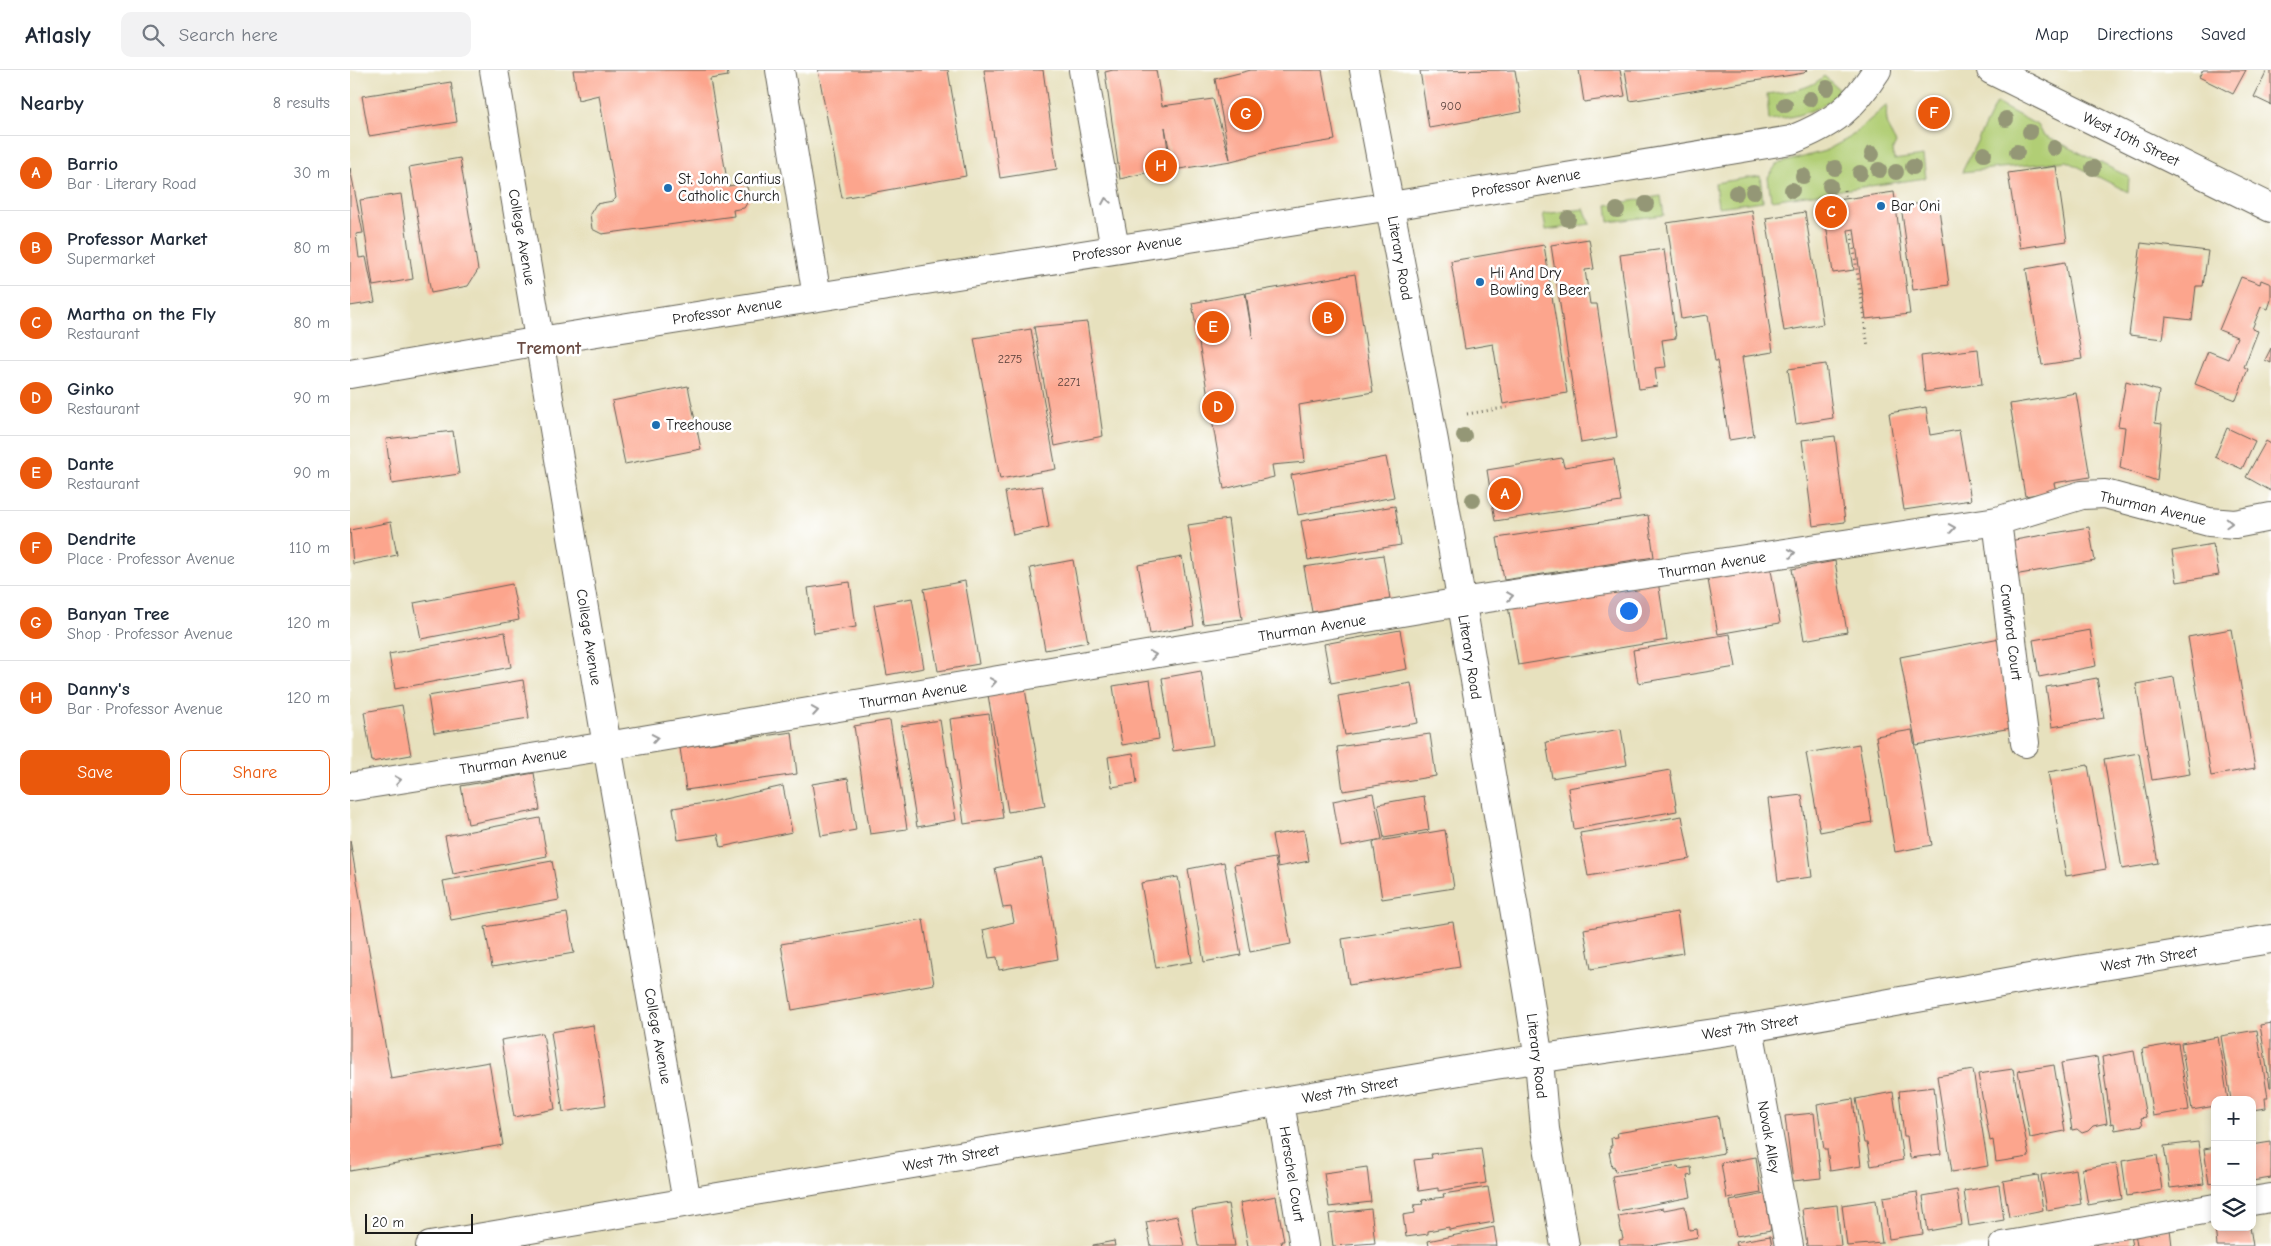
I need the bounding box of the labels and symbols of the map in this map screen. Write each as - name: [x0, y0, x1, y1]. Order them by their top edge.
- pin: F: [1918, 94, 1950, 132]
- pin: G: [1230, 95, 1262, 133]
- house number: 900: [1441, 99, 1462, 113]
- street label: West 10th Street: [2080, 108, 2183, 170]
- pin: H: [1145, 147, 1177, 185]
- street label: Professor Avenue: [1470, 164, 1582, 201]
- place label: St. John Cantius Catholic Church: [678, 170, 781, 205]
- marker: St. John Cantius Catholic Church: [662, 182, 674, 194]
- street label: College Avenue: [505, 187, 539, 287]
- pin: C: [1815, 193, 1847, 231]
- one-way arrow: [1102, 197, 1112, 206]
- place label: Bar Oni: [1891, 197, 1940, 215]
- marker: Bar Oni: [1875, 200, 1887, 212]
- street label: Literary Road: [1384, 214, 1416, 302]
- street label: Professor Avenue: [1071, 230, 1183, 266]
- place label: Hi And Dry Bowling & Beer: [1490, 264, 1589, 299]
- marker: Hi And Dry Bowling & Beer: [1474, 276, 1486, 288]
- street label: Professor Avenue: [671, 293, 783, 329]
- pin: B: [1312, 299, 1344, 337]
- pin: E: [1197, 308, 1229, 346]
- district label: Tremont: [517, 338, 582, 359]
- house number: 2275: [998, 352, 1022, 366]
- house number: 2271: [1058, 375, 1081, 389]
- pin: D: [1202, 388, 1234, 426]
- place label: Treehouse: [666, 416, 732, 434]
- marker: Treehouse: [650, 419, 662, 431]
- pin: A: [1489, 475, 1521, 513]
- street label: Thurman Avenue: [2098, 487, 2208, 529]
- one-way arrow: [2225, 518, 2233, 528]
- one-way arrow: [1948, 524, 1956, 534]
- street label: Thurman Avenue: [1657, 548, 1768, 582]
- one-way arrow: [1788, 548, 1796, 559]
- street label: Crawford Court: [1996, 583, 2026, 682]
- street label: College Avenue: [572, 587, 606, 687]
- one-way arrow: [1505, 592, 1514, 602]
- your location: [1616, 598, 1642, 624]
- street label: Thurman Avenue: [1257, 611, 1368, 645]
- street label: Literary Road: [1454, 613, 1486, 701]
- one-way arrow: [1149, 650, 1157, 661]
- one-way arrow: [988, 677, 997, 687]
- street label: Thurman Avenue: [858, 678, 969, 712]
- one-way arrow: [811, 707, 820, 717]
- one-way arrow: [651, 734, 659, 744]
- street label: Thurman Avenue: [458, 744, 569, 778]
- one-way arrow: [394, 775, 402, 785]
- street label: West 7th Street: [2100, 942, 2199, 975]
- street label: College Avenue: [641, 986, 675, 1086]
- street label: West 7th Street: [1701, 1010, 1800, 1043]
- street label: Literary Road: [1523, 1012, 1551, 1100]
- street label: West 7th Street: [1301, 1073, 1400, 1107]
- street label: Novak Alley: [1754, 1099, 1784, 1175]
- street label: Herschel Court: [1276, 1125, 1309, 1224]
- street label: West 7th Street: [902, 1141, 1001, 1175]
- scale bar: [365, 1211, 472, 1234]

